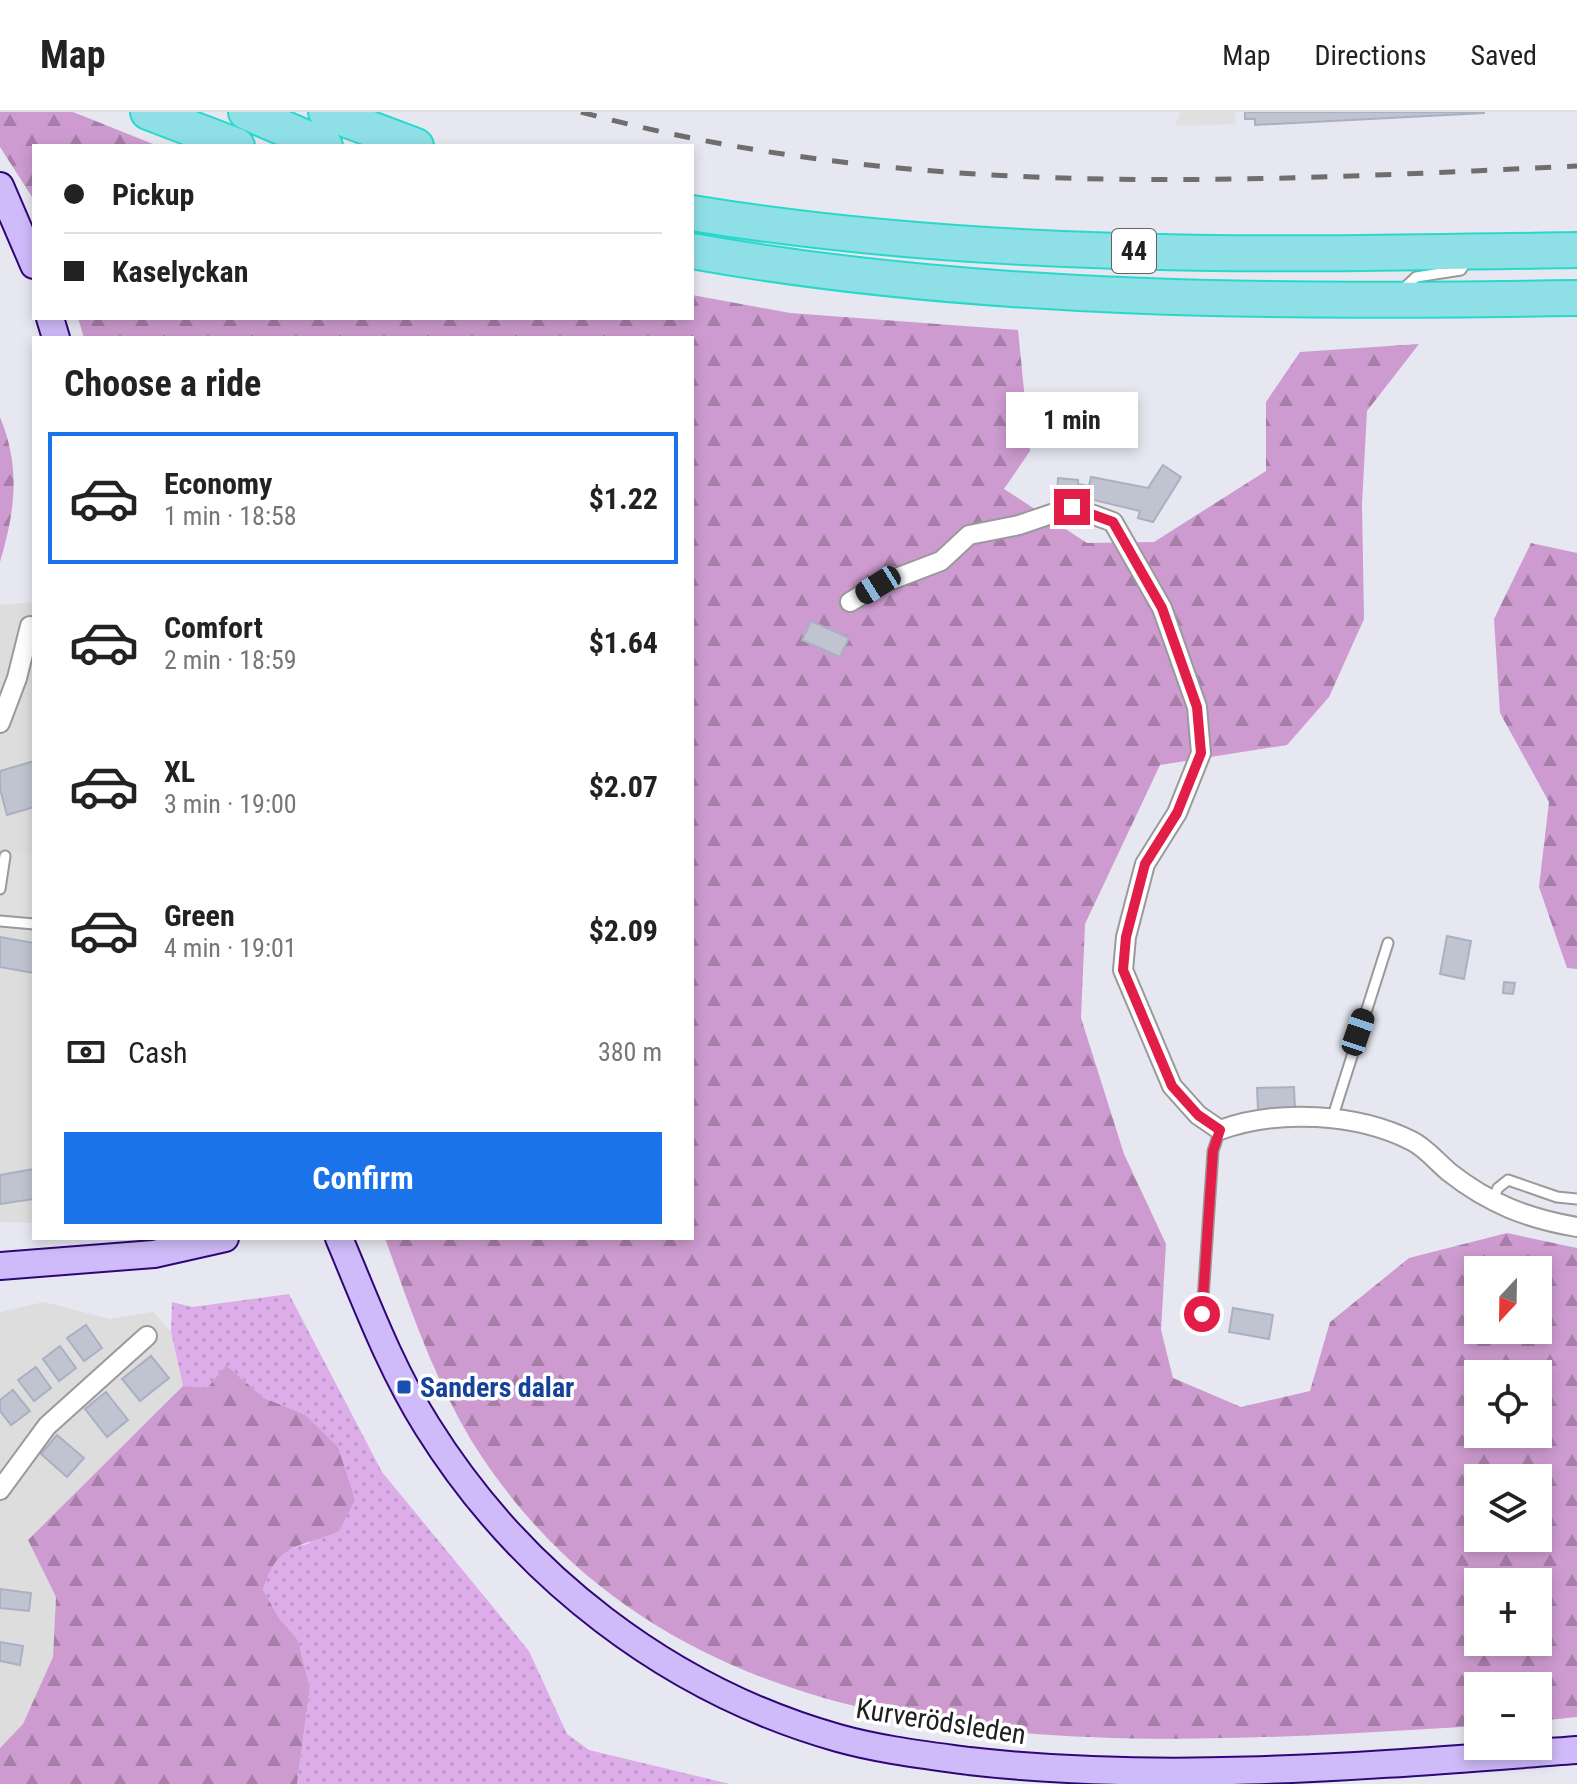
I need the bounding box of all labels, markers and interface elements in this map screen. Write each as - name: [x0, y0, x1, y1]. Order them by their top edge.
- text: Map: [40, 33, 106, 77]
- text: Map: [1222, 39, 1271, 72]
- text: Directions: [1315, 39, 1426, 72]
- text: Saved: [1470, 39, 1537, 72]
- text: Pickup: [112, 177, 194, 212]
- road number: 44: [1112, 229, 1156, 273]
- text: Kaselyckan: [112, 254, 248, 289]
- text: Choose a ride: [64, 363, 261, 405]
- callout: 1 min: [1006, 391, 1138, 447]
- text: 1 min: [1043, 405, 1101, 435]
- icon: car: [68, 462, 140, 534]
- text: Economy: [164, 466, 272, 501]
- text: $1.22: [589, 481, 658, 516]
- route end: [1054, 489, 1090, 525]
- text: 1 min · 18:58: [164, 501, 297, 531]
- car: [851, 562, 905, 608]
- icon: car: [68, 606, 140, 678]
- text: Comfort: [164, 610, 263, 645]
- text: $1.64: [589, 625, 658, 660]
- text: 2 min · 18:59: [164, 645, 297, 675]
- icon: car: [68, 750, 140, 822]
- text: XL: [164, 754, 195, 789]
- text: $2.07: [589, 769, 658, 804]
- text: 3 min · 19:00: [164, 789, 297, 819]
- icon: car: [68, 894, 140, 966]
- text: Green: [164, 898, 235, 933]
- text: $2.09: [589, 913, 658, 948]
- text: 4 min · 19:01: [164, 933, 297, 963]
- car: [1339, 1005, 1377, 1059]
- icon: cash: [64, 1030, 108, 1074]
- text: Cash: [128, 1035, 188, 1070]
- text: 380 m: [598, 1037, 662, 1067]
- button: Confirm: [64, 1132, 662, 1224]
- north arrow: [1464, 1256, 1552, 1344]
- map controls: [1464, 1256, 1552, 1760]
- route start: [1184, 1296, 1220, 1332]
- button: locate: [1464, 1360, 1552, 1448]
- place label: Sanders dalar: [420, 1371, 574, 1404]
- marker: Sanders dalar: [395, 1378, 413, 1396]
- button: layers: [1464, 1464, 1552, 1552]
- button: +: [1464, 1568, 1552, 1656]
- button: −: [1464, 1672, 1552, 1760]
- street label: Kurverödsleden: [854, 1692, 1028, 1751]

